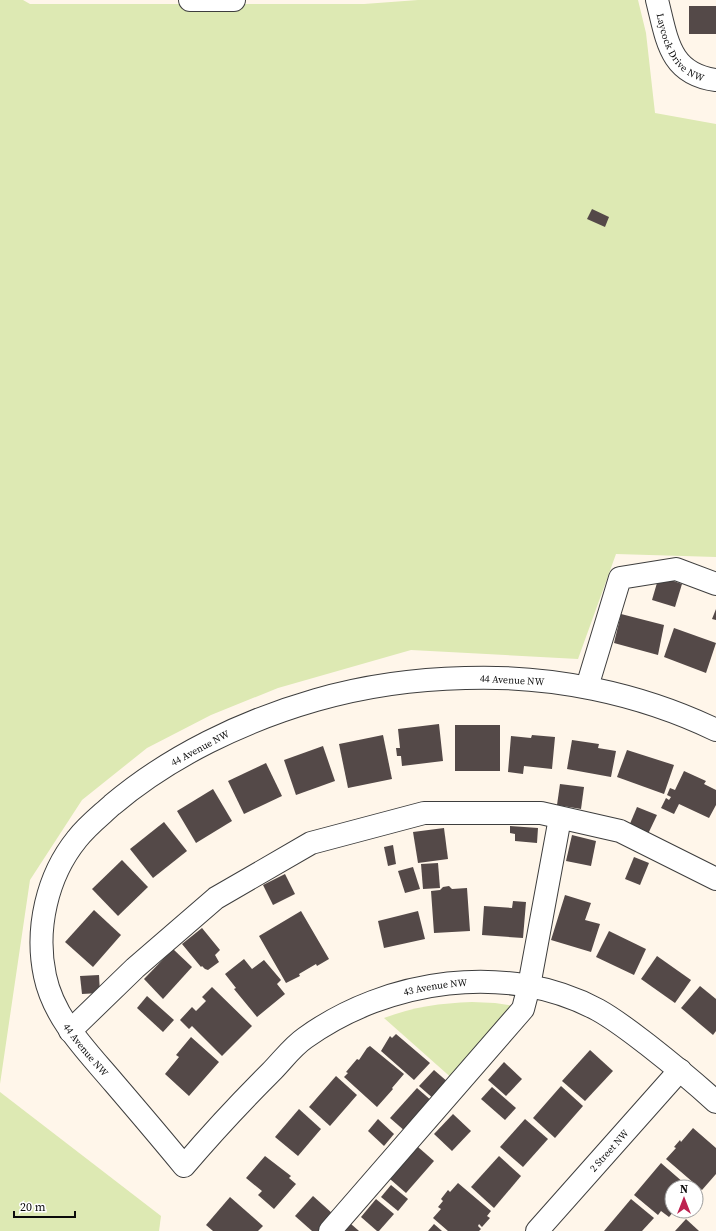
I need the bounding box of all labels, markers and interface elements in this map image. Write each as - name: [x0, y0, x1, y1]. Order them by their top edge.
- street label: Laycock Drive NW: [654, 12, 707, 84]
- street label: 44 Avenue NW: [479, 672, 545, 688]
- street label: 44 Avenue NW: [168, 727, 232, 769]
- street label: 43 Avenue NW: [402, 975, 468, 998]
- street label: 44 Avenue NW: [61, 1021, 112, 1079]
- street label: 2 Street NW: [586, 1126, 631, 1174]
- north arrow: [664, 1179, 704, 1219]
- text: N: [680, 1182, 688, 1197]
- scale bar: [14, 1193, 75, 1219]
- text: 20 m: [20, 1199, 46, 1215]

